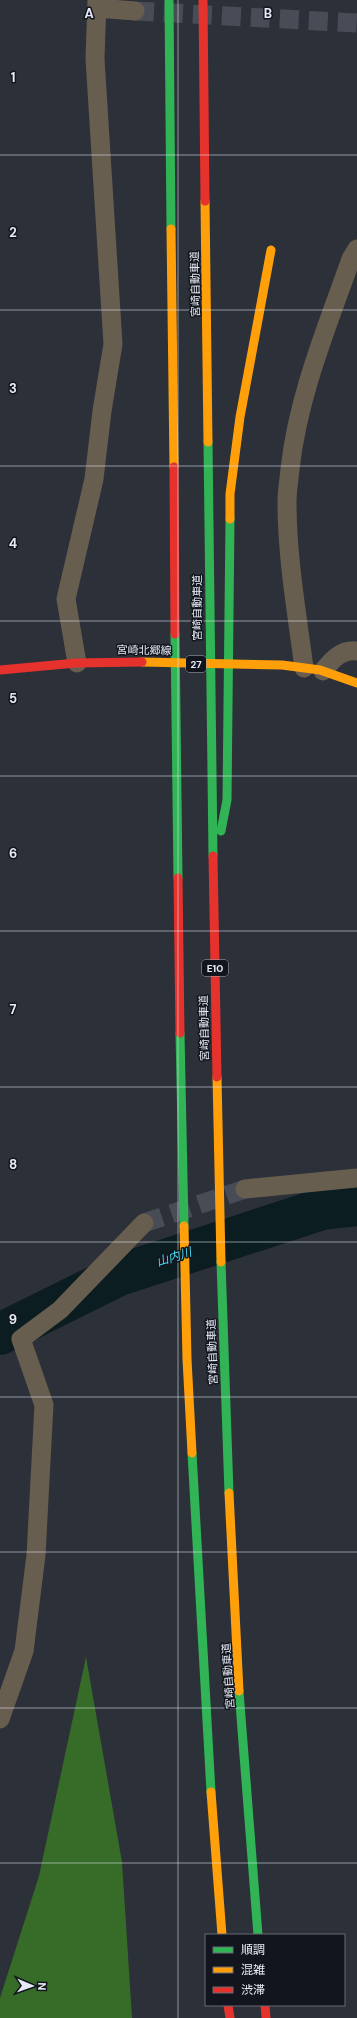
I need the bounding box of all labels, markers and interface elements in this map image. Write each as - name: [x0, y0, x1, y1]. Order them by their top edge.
- text: A: [84, 5, 94, 22]
- text: B: [264, 5, 272, 22]
- text: 1: [11, 69, 15, 86]
- text: 2: [9, 224, 17, 241]
- street label: 宮崎自動車道: [187, 251, 203, 317]
- text: 3: [9, 380, 17, 397]
- text: 4: [9, 535, 17, 552]
- street label: 宮崎自動車道: [190, 575, 204, 641]
- street label: 宮崎北郷線: [116, 643, 172, 657]
- road number: 27: [186, 656, 206, 672]
- text: 5: [9, 690, 17, 707]
- text: 6: [9, 845, 17, 862]
- road number: E10: [202, 960, 228, 976]
- street label: 宮崎自動車道: [196, 995, 212, 1061]
- text: 7: [10, 1001, 17, 1018]
- text: 8: [9, 1156, 17, 1173]
- water label: 山内川: [154, 1243, 195, 1270]
- text: 9: [9, 1311, 17, 1328]
- street label: 宮崎自動車道: [204, 1319, 220, 1385]
- street label: 宮崎自動車道: [219, 1643, 237, 1709]
- legend: [205, 1934, 345, 2006]
- text: 順調: [241, 1942, 265, 1958]
- text: 混雑: [241, 1962, 265, 1978]
- north arrow: [12, 1966, 52, 2006]
- text: N: [35, 1982, 49, 1991]
- text: 渋滞: [241, 1982, 265, 1998]

